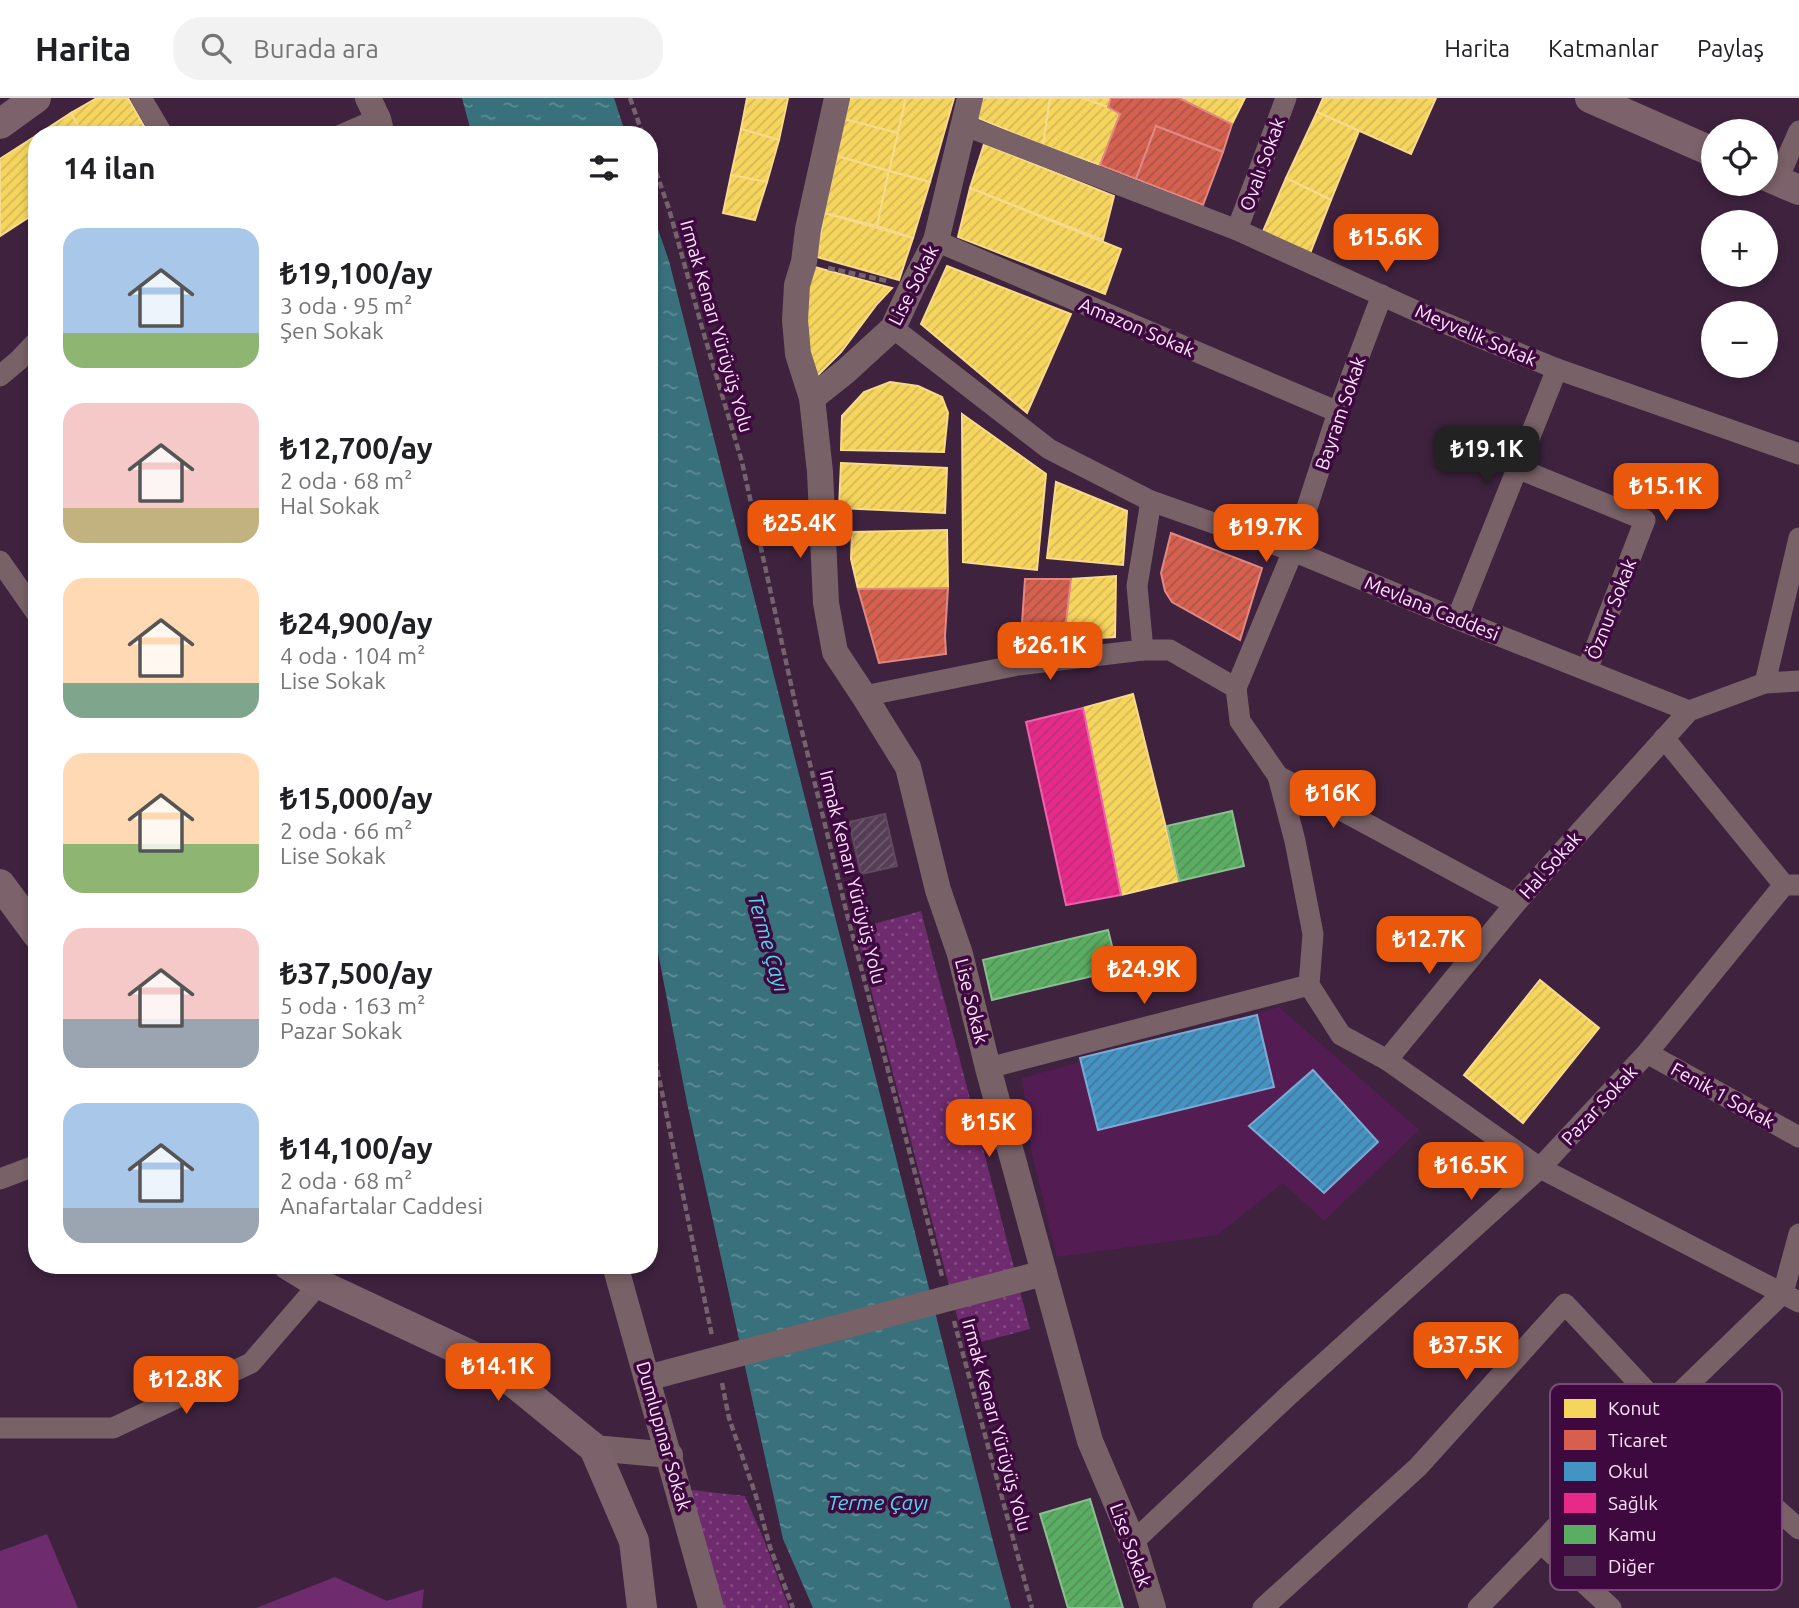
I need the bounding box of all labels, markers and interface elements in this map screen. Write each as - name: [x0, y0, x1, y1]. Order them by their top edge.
- search box: [173, 17, 663, 80]
- icon: search: [197, 29, 235, 67]
- text: Harita: [35, 30, 131, 67]
- text: Burada ara: [253, 34, 379, 63]
- text: Harita: [1444, 35, 1510, 62]
- text: Katmanlar: [1548, 35, 1659, 62]
- text: Paylaş: [1697, 35, 1764, 62]
- street label: Ovalı Sokak: [1235, 114, 1289, 214]
- map controls: [1701, 119, 1778, 378]
- button: locate: [1701, 119, 1778, 196]
- icon: filters: [585, 149, 623, 187]
- text: 14 ilan: [63, 151, 156, 185]
- button: +: [1701, 210, 1778, 287]
- pin: ₺15.6K: [1329, 214, 1443, 274]
- street label: Irmak Kenarı Yürüyüş Yolu: [676, 217, 758, 435]
- text: ₺15.6K: [1349, 224, 1423, 249]
- street label: Lise Sokak: [883, 241, 943, 329]
- icon: home: [119, 256, 203, 340]
- text: ₺19,100/ay: [280, 256, 433, 290]
- text: 3 oda · 95 m²: [280, 293, 412, 318]
- street label: Amazon Sokak: [1076, 293, 1198, 361]
- street label: Meyvelik Sokak: [1412, 300, 1540, 371]
- button: −: [1701, 301, 1778, 378]
- text: Şen Sokak: [280, 318, 384, 343]
- street label: Bayram Sokak: [1310, 353, 1370, 473]
- pin: ₺19.1K: [1430, 426, 1544, 486]
- icon: home: [119, 431, 203, 515]
- text: ₺12,700/ay: [280, 431, 433, 465]
- text: ₺19.1K: [1450, 436, 1524, 461]
- pin: ₺15.1K: [1609, 464, 1723, 523]
- text: 2 oda · 68 m²: [280, 468, 412, 493]
- text: ₺15.1K: [1629, 473, 1703, 498]
- text: Hal Sokak: [280, 493, 380, 518]
- pin: ₺25.4K: [743, 500, 857, 560]
- pin: ₺19.7K: [1209, 504, 1323, 564]
- text: ₺25.4K: [763, 510, 837, 535]
- text: ₺19.7K: [1229, 514, 1303, 539]
- street label: Öznur Sokak: [1582, 555, 1641, 663]
- street label: Mevlana Caddesi: [1362, 571, 1502, 645]
- icon: home: [119, 606, 203, 690]
- text: ₺24,900/ay: [280, 606, 433, 640]
- pin: ₺26.1K: [993, 622, 1107, 682]
- text: ₺26.1K: [1013, 632, 1087, 657]
- text: 4 oda · 104 m²: [280, 643, 425, 668]
- text: Lise Sokak: [280, 668, 386, 693]
- street label: Irmak Kenarı Yürüyüş Yolu: [816, 768, 890, 986]
- pin: ₺16K: [1292, 770, 1374, 830]
- text: ₺16K: [1306, 780, 1360, 805]
- icon: home: [119, 781, 203, 865]
- text: ₺15,000/ay: [280, 781, 433, 815]
- text: 2 oda · 66 m²: [280, 818, 412, 843]
- street label: Hal Sokak: [1514, 827, 1586, 903]
- text: Lise Sokak: [280, 843, 386, 868]
- water label: Terme Çayı: [744, 891, 794, 995]
- pin: ₺12.7K: [1372, 916, 1486, 976]
- text: ₺12.7K: [1392, 926, 1466, 951]
- pin: ₺24.9K: [1087, 946, 1201, 1006]
- icon: home: [119, 956, 203, 1040]
- text: ₺37,500/ay: [280, 956, 433, 990]
- street label: Lise Sokak: [951, 956, 993, 1046]
- text: ₺24.9K: [1107, 956, 1181, 981]
- text: 5 oda · 163 m²: [280, 993, 425, 1018]
- text: Pazar Sokak: [280, 1018, 402, 1043]
- street label: Fenik 1 Sokak: [1667, 1058, 1779, 1133]
- street label: Pazar Sokak: [1557, 1060, 1642, 1149]
- pin: ₺15K: [948, 1100, 1030, 1159]
- text: ₺15K: [962, 1109, 1016, 1134]
- icon: home: [119, 1131, 203, 1215]
- text: ₺14,100/ay: [280, 1131, 433, 1165]
- pin: ₺16.5K: [1414, 1142, 1528, 1202]
- text: ₺16.5K: [1434, 1152, 1508, 1177]
- text: 2 oda · 68 m²: [280, 1168, 412, 1193]
- text: Anafartalar Caddesi: [280, 1193, 483, 1218]
- street label: Irmak Kenarı Yürüyüş Yolu: [958, 1316, 1036, 1534]
- pin: ₺37.5K: [1409, 1322, 1523, 1382]
- text: ₺37.5K: [1429, 1332, 1503, 1357]
- pin: ₺14.1K: [441, 1344, 555, 1403]
- text: ₺14.1K: [461, 1353, 535, 1378]
- pin: ₺12.8K: [129, 1356, 243, 1416]
- street label: Dumlupınar Sokak: [632, 1359, 696, 1514]
- text: ₺12.8K: [149, 1366, 223, 1391]
- legend: [1550, 1384, 1782, 1590]
- text: Konut: [1608, 1397, 1660, 1419]
- text: Ticaret: [1608, 1429, 1668, 1451]
- text: Okul: [1608, 1460, 1648, 1482]
- water label: Terme Çayı: [828, 1490, 928, 1514]
- text: Sağlık: [1608, 1492, 1658, 1514]
- street label: Lise Sokak: [1106, 1500, 1156, 1590]
- text: Kamu: [1608, 1523, 1657, 1545]
- text: Diğer: [1608, 1555, 1655, 1577]

